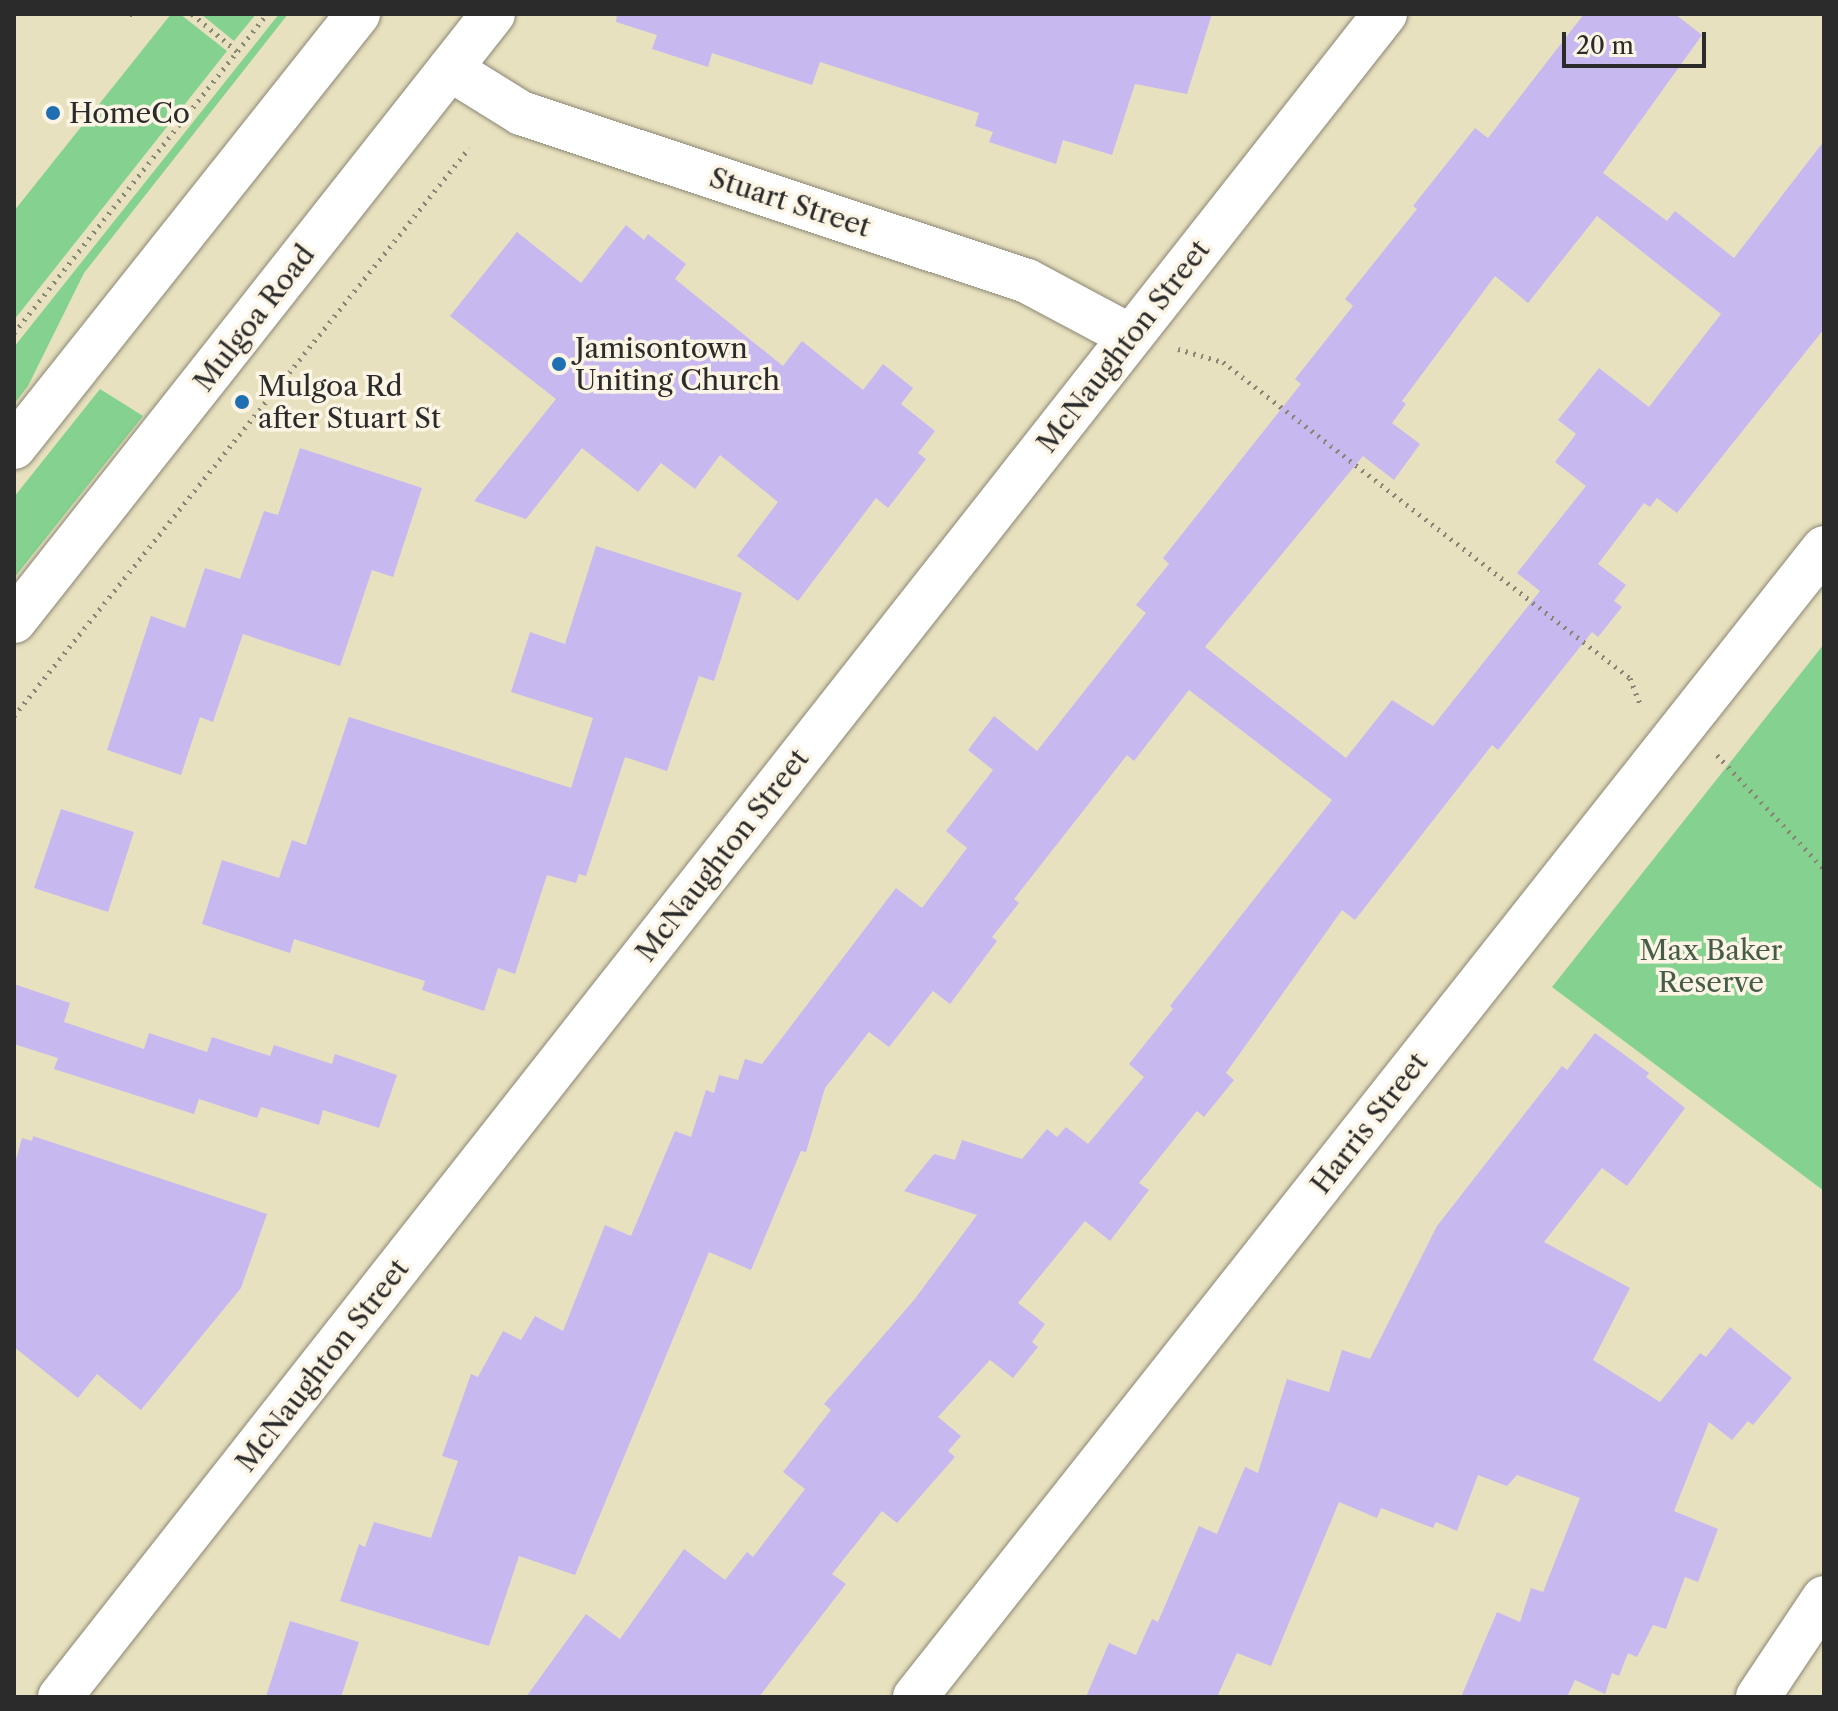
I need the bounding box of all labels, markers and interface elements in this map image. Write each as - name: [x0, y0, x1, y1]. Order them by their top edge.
- scale bar: [1566, 16, 1710, 66]
- text: 20 m: [1576, 31, 1634, 60]
- place label: HomeCo: [69, 96, 190, 130]
- marker: HomeCo: [44, 104, 62, 122]
- street label: Stuart Street: [705, 160, 875, 244]
- street label: McNaughton Street: [1030, 233, 1216, 459]
- street label: Mulgoa Road: [186, 238, 322, 398]
- place label: Jamisontown Uniting Church: [575, 331, 780, 397]
- marker: Jamisontown Uniting Church: [550, 355, 568, 373]
- place label: Mulgoa Rd after Stuart St: [258, 369, 442, 435]
- marker: Mulgoa Rd after Stuart St: [233, 393, 251, 411]
- street label: McNaughton Street: [629, 742, 815, 968]
- park label: Max Baker Reserve: [1639, 933, 1783, 999]
- street label: Harris Street: [1304, 1046, 1434, 1200]
- street label: McNaughton Street: [229, 1252, 415, 1478]

